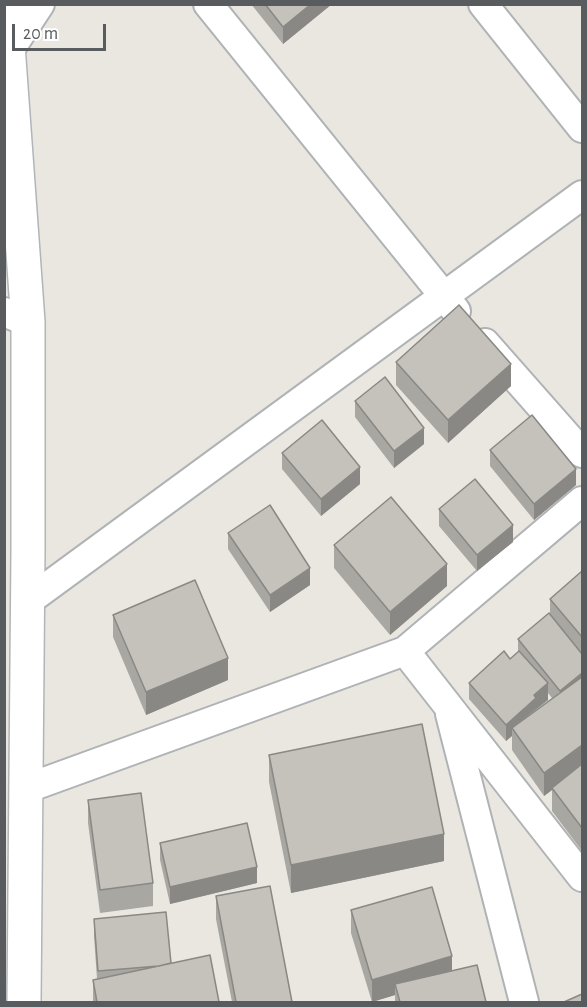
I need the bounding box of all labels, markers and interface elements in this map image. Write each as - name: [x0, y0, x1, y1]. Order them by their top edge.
- scale bar: [15, 12, 110, 50]
- text: 20 m: [23, 25, 58, 43]

